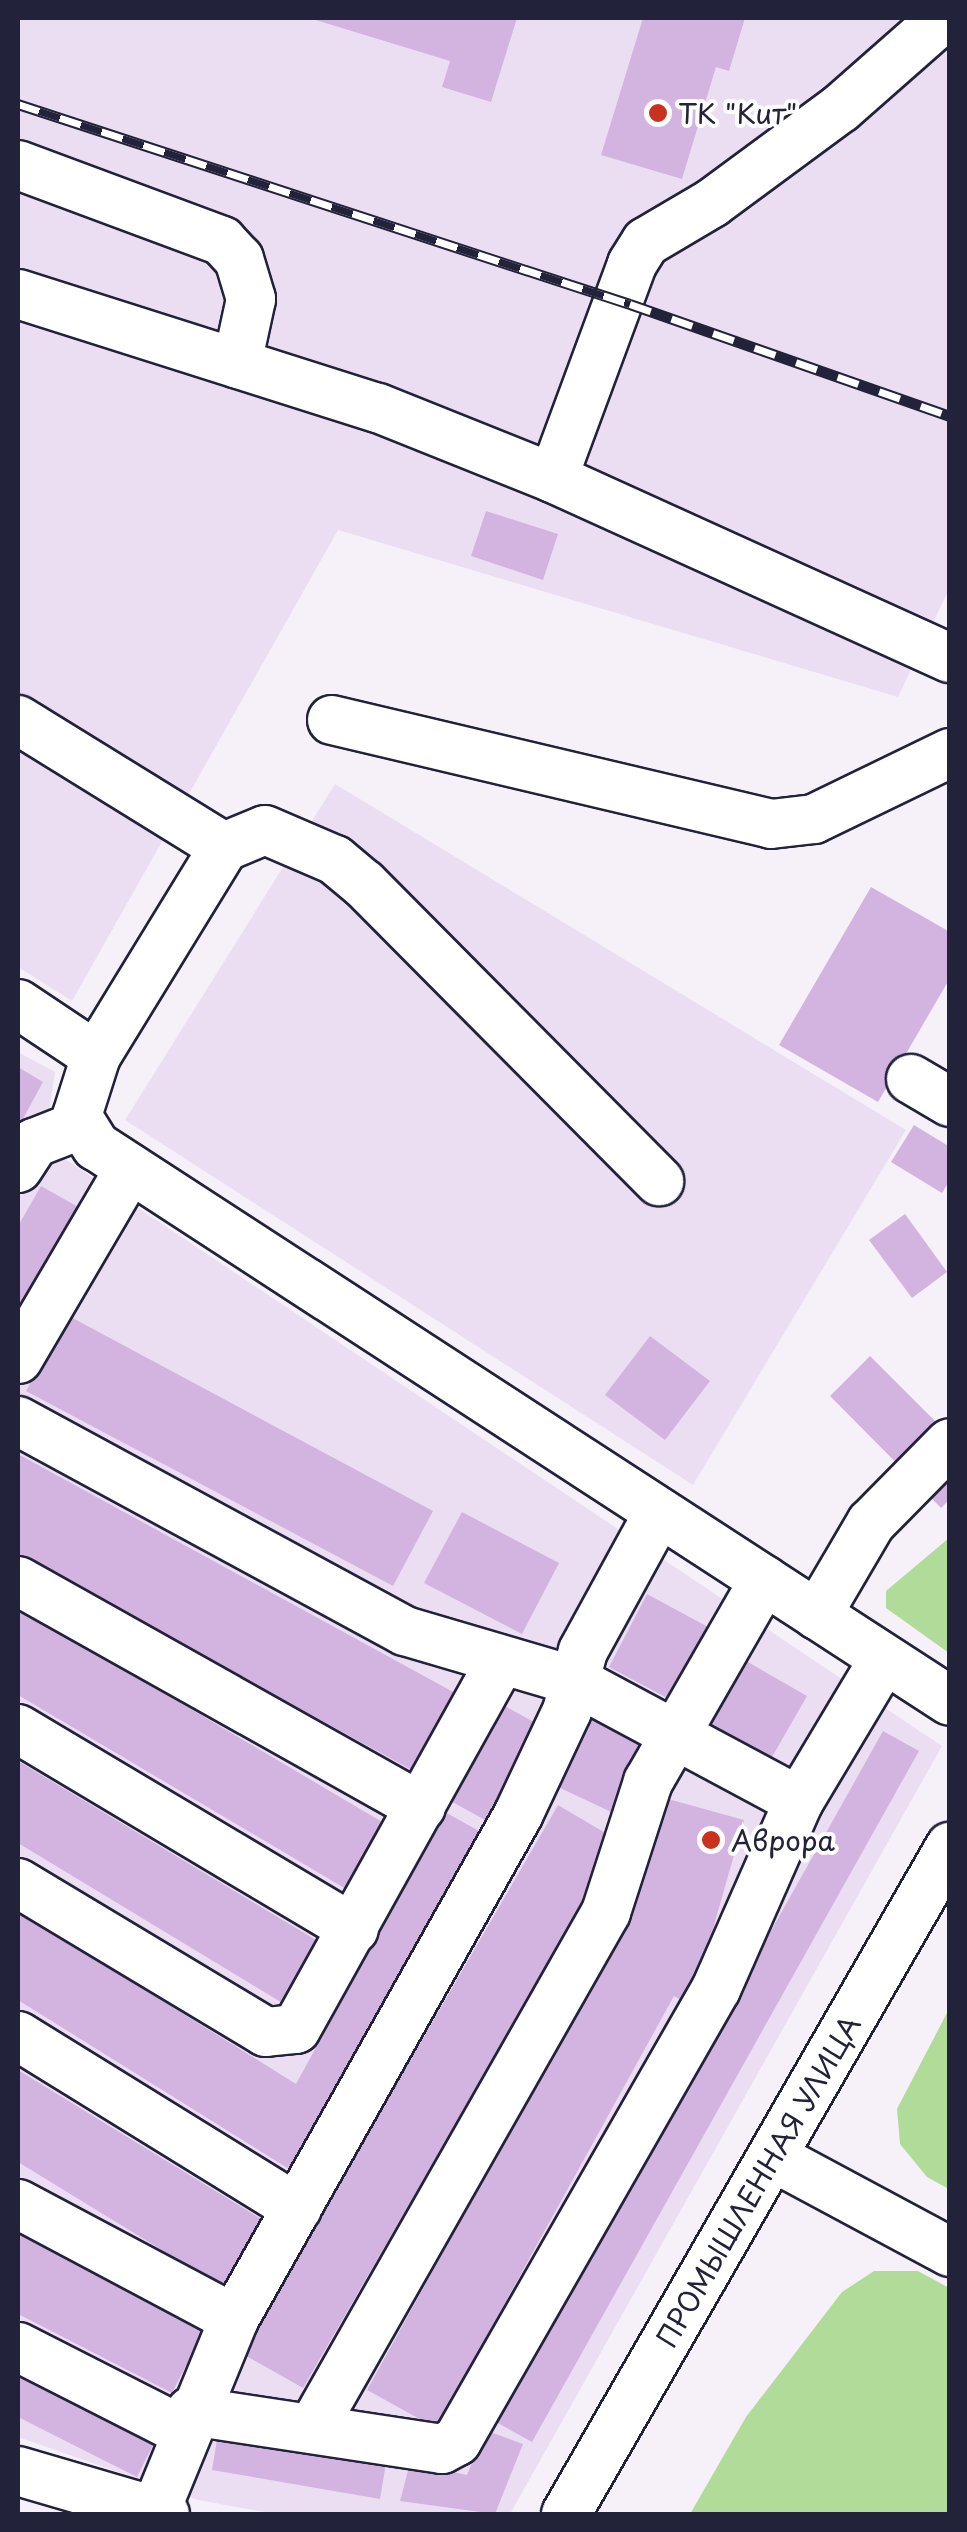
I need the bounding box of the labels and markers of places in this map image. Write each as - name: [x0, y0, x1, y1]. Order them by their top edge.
- place label: ТК "Кит": [678, 96, 798, 130]
- marker: ТК "Кит": [647, 102, 669, 124]
- place label: Аврора: [731, 1823, 835, 1857]
- marker: Аврора: [700, 1829, 722, 1851]

